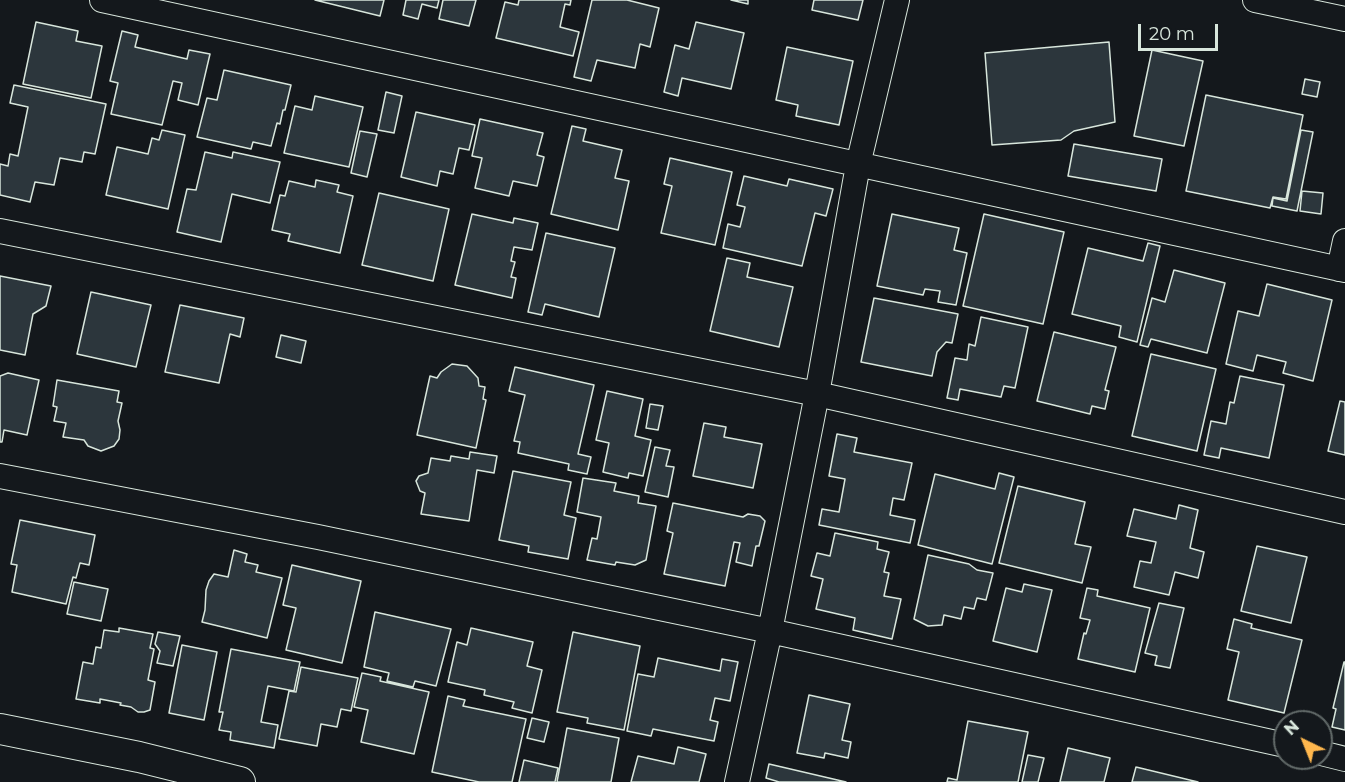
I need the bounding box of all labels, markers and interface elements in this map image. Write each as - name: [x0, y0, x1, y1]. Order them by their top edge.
- scale bar: [1141, 12, 1220, 50]
- text: 20 m: [1149, 23, 1195, 45]
- north arrow: [1273, 710, 1333, 770]
- text: N: [1281, 717, 1303, 739]

